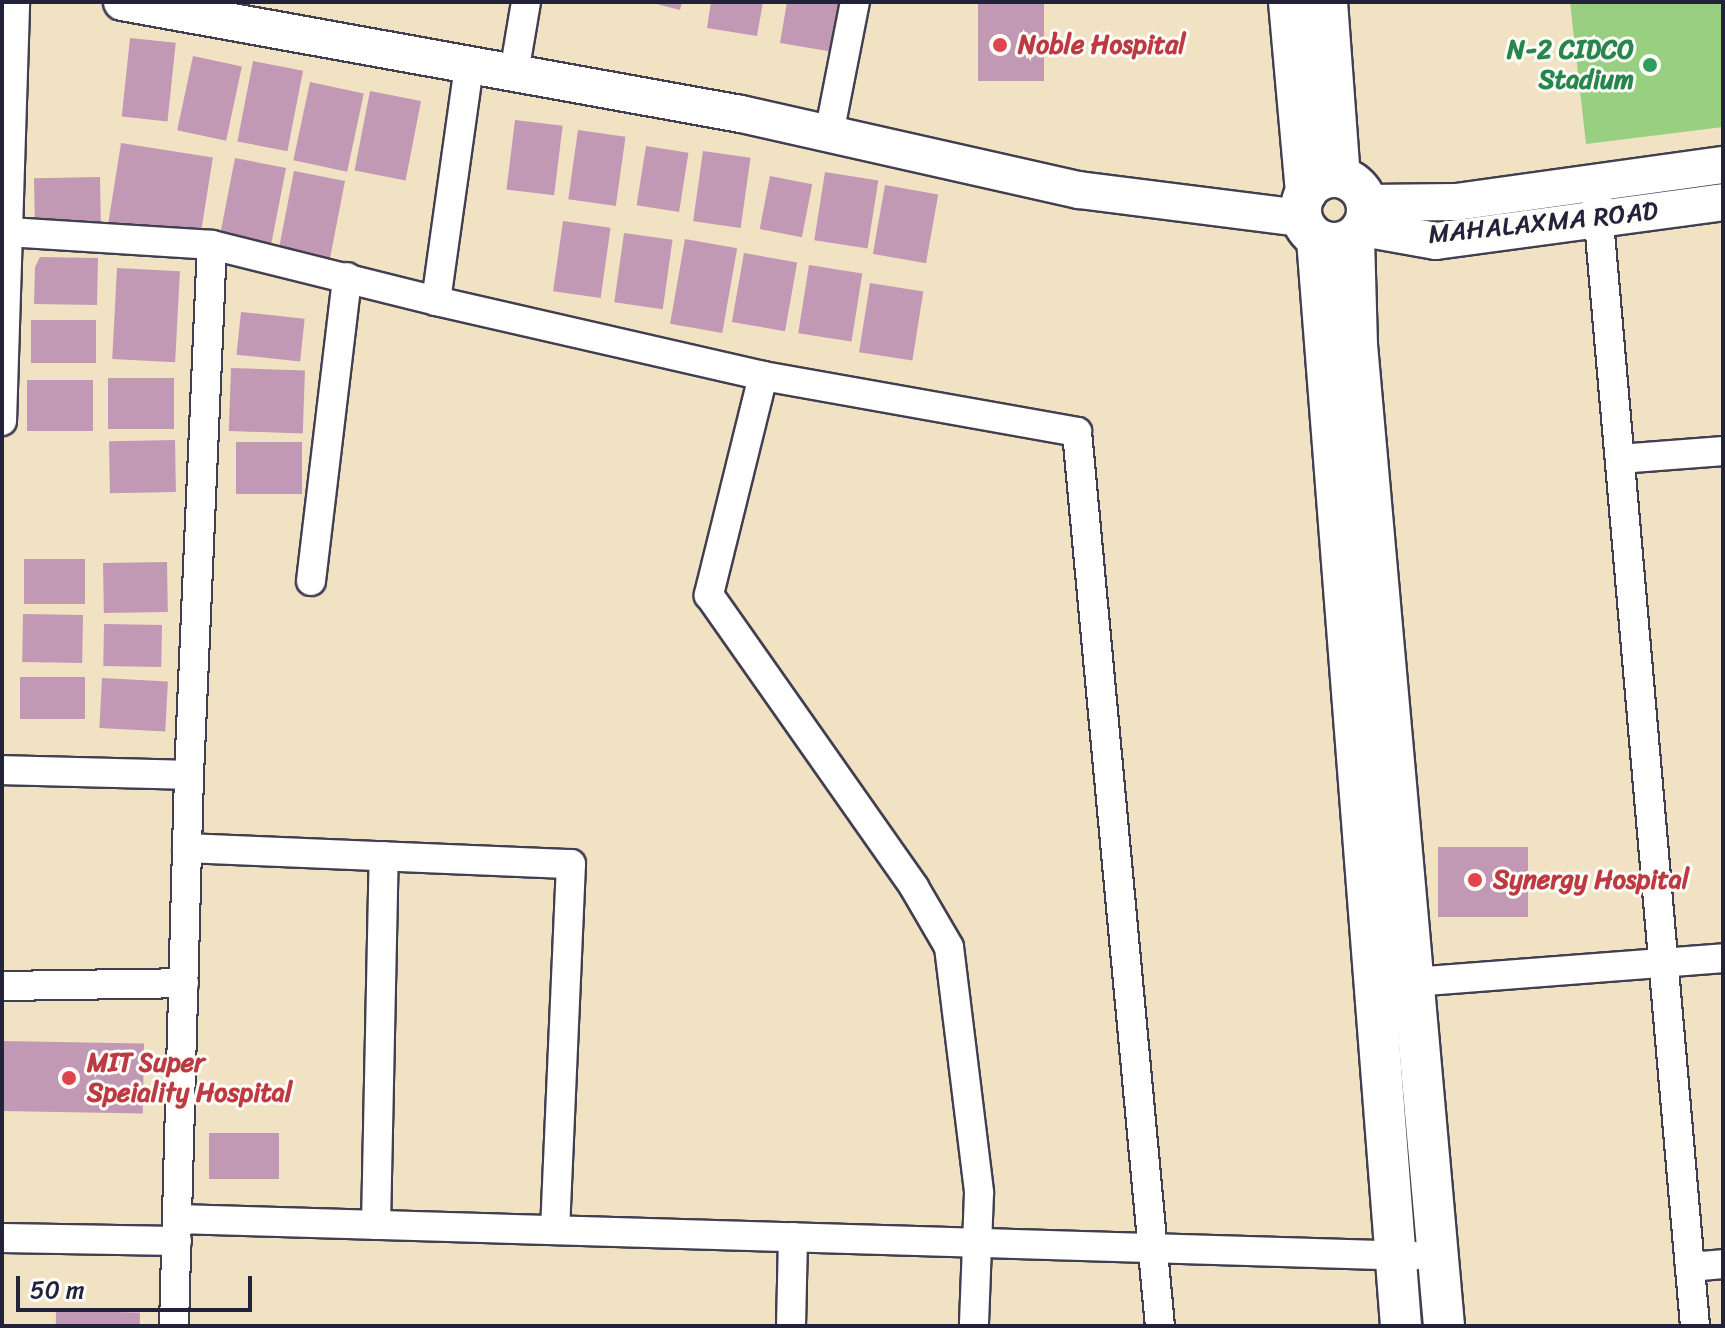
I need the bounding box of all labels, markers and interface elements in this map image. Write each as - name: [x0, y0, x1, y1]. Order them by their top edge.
- place label: Noble Hospital: [1018, 29, 1186, 61]
- marker: Noble Hospital: [989, 34, 1011, 56]
- place label: N-2 CIDCO Stadium: [1508, 34, 1634, 96]
- marker: N-2 CIDCO Stadium: [1641, 56, 1659, 74]
- street label: MAHALAXMA ROAD: [1427, 195, 1659, 251]
- place label: Synergy Hospital: [1493, 864, 1690, 896]
- marker: Synergy Hospital: [1464, 869, 1486, 891]
- place label: MIT Super Speiality Hospital: [87, 1047, 291, 1108]
- marker: MIT Super Speiality Hospital: [58, 1067, 80, 1089]
- scale bar: [20, 1260, 256, 1310]
- text: 50 m: [30, 1269, 85, 1311]

